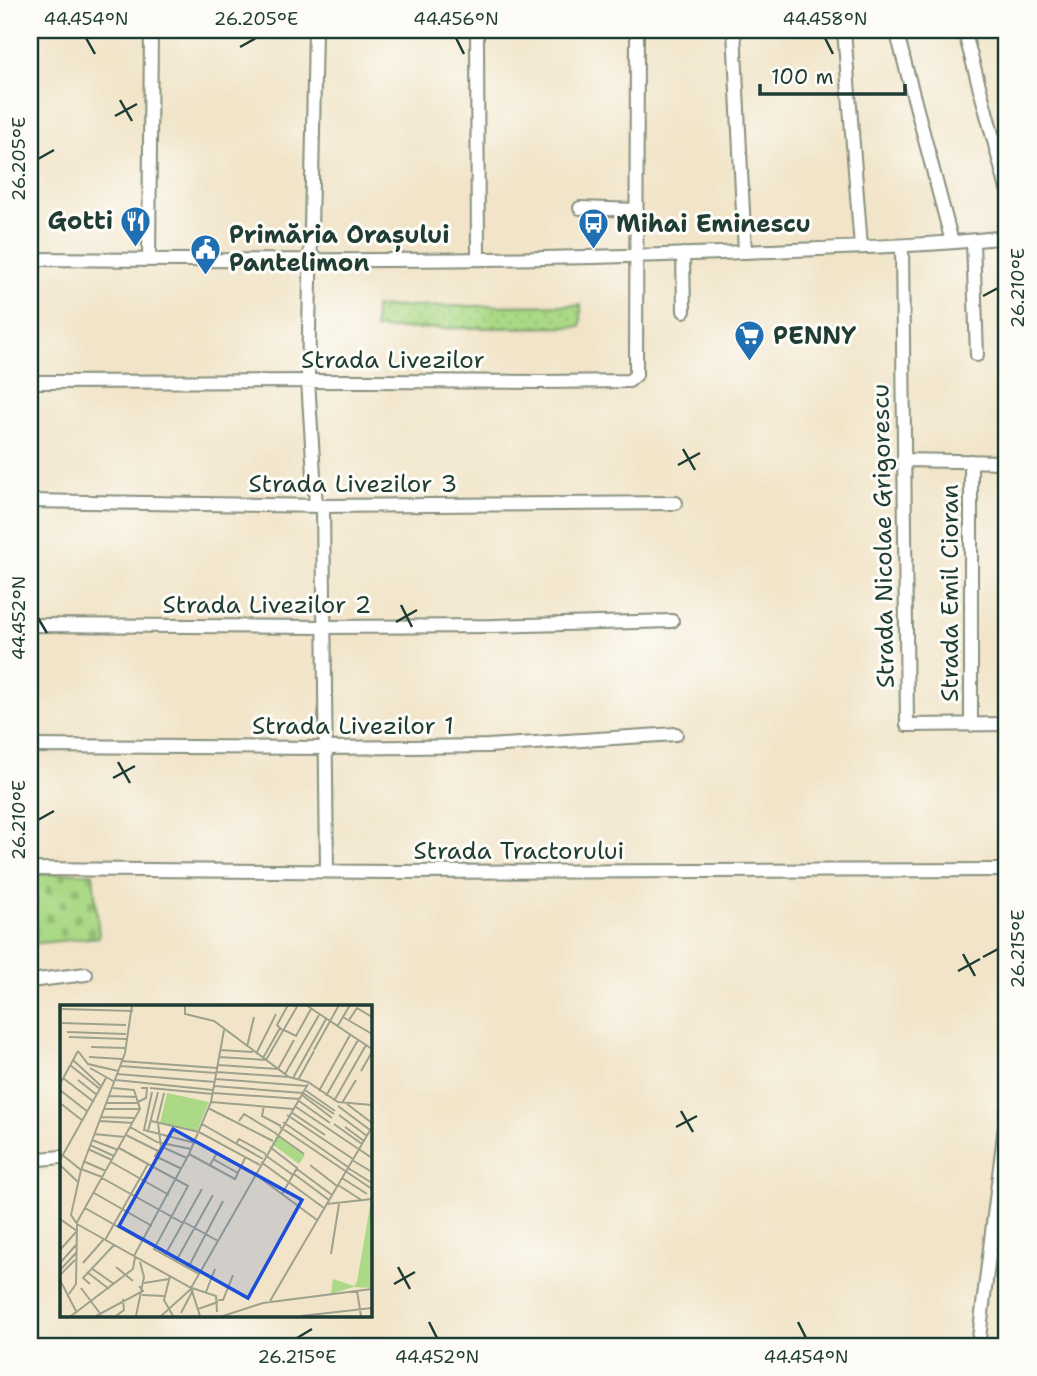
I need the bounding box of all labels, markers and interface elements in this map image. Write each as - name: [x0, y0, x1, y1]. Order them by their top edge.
- text: 44.454°N: [43, 7, 129, 31]
- text: 26.205°E: [214, 7, 298, 31]
- text: 44.456°N: [413, 7, 499, 31]
- text: 44.458°N: [782, 7, 868, 31]
- scale bar: [760, 52, 906, 96]
- text: 100 m: [771, 63, 834, 91]
- text: 26.205°E: [7, 117, 31, 201]
- restaurant icon: Gotti: [119, 204, 153, 248]
- place label: Gotti: [48, 205, 113, 237]
- bus stop icon: Mihai Eminescu: [576, 207, 610, 251]
- place label: Mihai Eminescu: [616, 208, 811, 240]
- place label: Primăria Orașului Pantelimon: [229, 219, 450, 279]
- public building icon: Primăria Orașului Pantelimon: [189, 232, 223, 276]
- text: 26.210°E: [1006, 248, 1030, 328]
- supermarket icon: PENNY: [733, 319, 767, 363]
- place label: PENNY: [773, 320, 856, 352]
- street label: Strada Livezilor: [301, 344, 485, 376]
- street label: Strada Nicolae Grigorescu: [864, 383, 902, 689]
- street label: Strada Livezilor 3: [249, 468, 457, 500]
- street label: Strada Emil Cioran: [934, 484, 966, 702]
- text: 44.452°N: [7, 576, 31, 660]
- street label: Strada Livezilor 2: [163, 589, 371, 621]
- street label: Strada Livezilor 1: [252, 710, 454, 742]
- text: 26.210°E: [7, 780, 31, 860]
- street label: Strada Tractorului: [414, 835, 624, 867]
- text: 26.215°E: [1006, 910, 1030, 988]
- inset map: [60, 1005, 371, 1316]
- text: 26.215°E: [258, 1345, 336, 1369]
- text: 44.452°N: [395, 1345, 479, 1369]
- text: 44.454°N: [763, 1345, 849, 1369]

